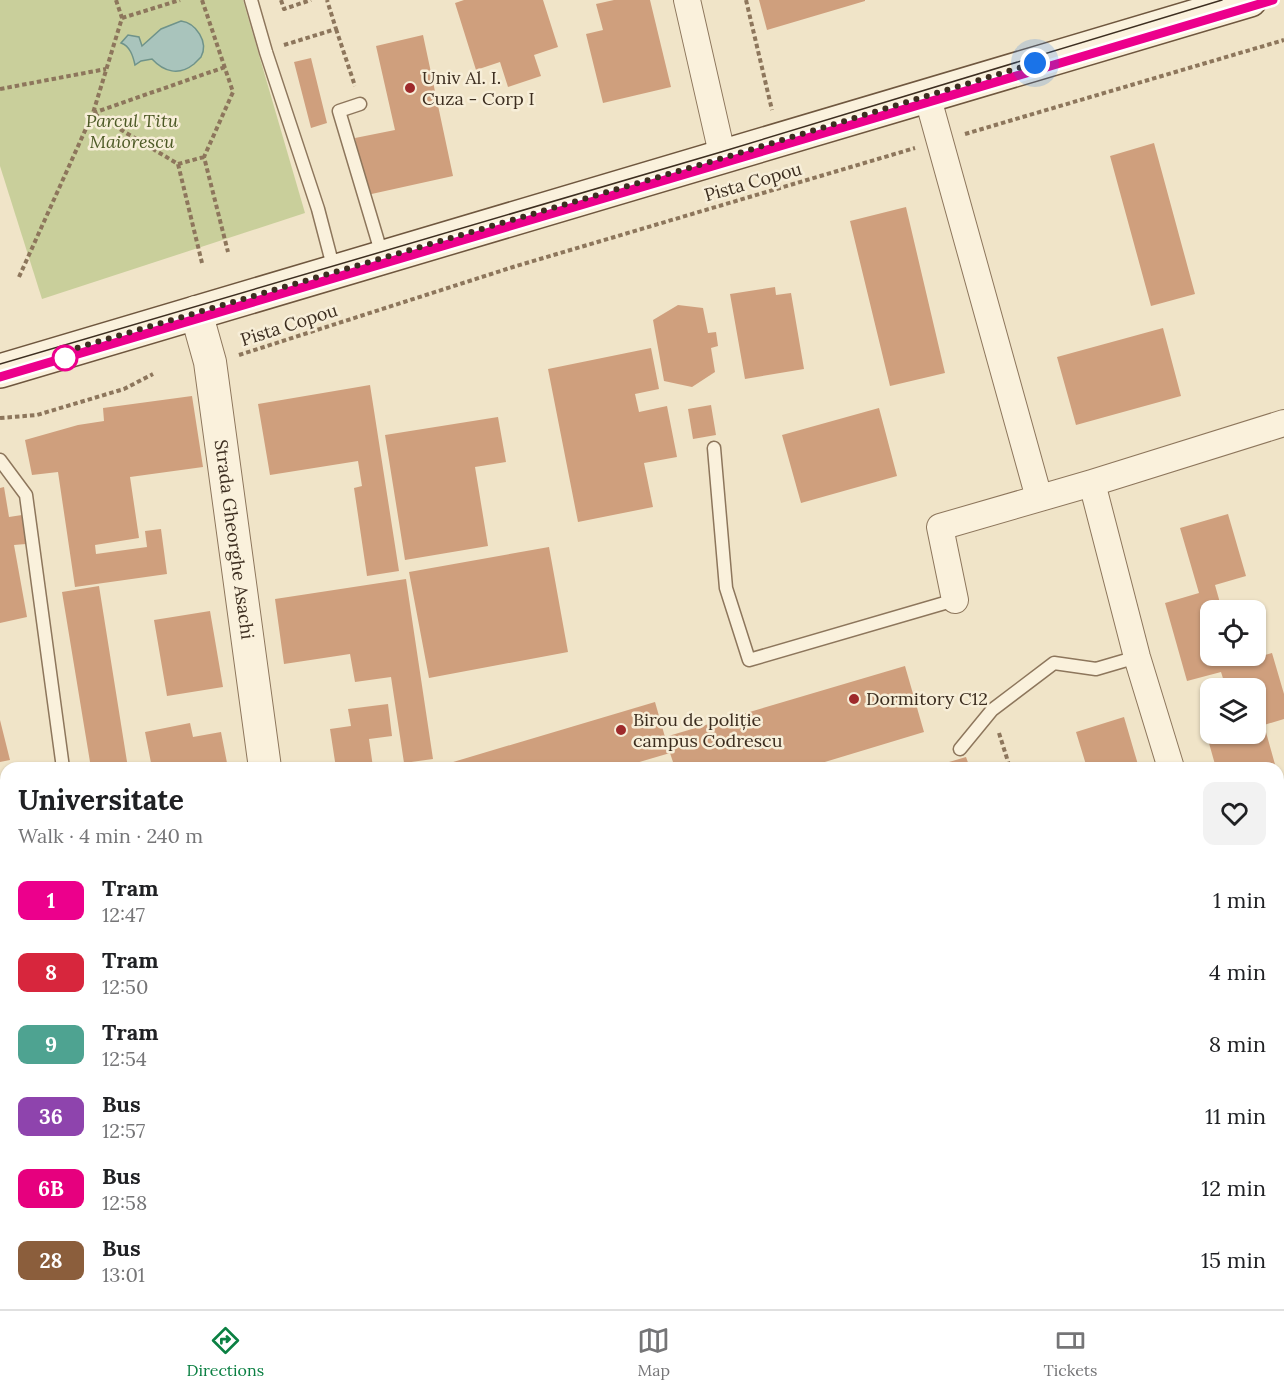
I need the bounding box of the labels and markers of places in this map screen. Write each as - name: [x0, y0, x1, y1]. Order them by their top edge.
- place label: Univ Al. I. Cuza - Corp I: [422, 66, 535, 110]
- marker: Univ Al. I. Cuza - Corp I: [403, 81, 417, 95]
- unlabelled marker: [52, 345, 78, 371]
- place label: Dormitory C12: [866, 687, 988, 710]
- marker: Dormitory C12: [847, 692, 861, 706]
- place label: Birou de poliție campus Codrescu: [633, 708, 783, 752]
- marker: Birou de poliție campus Codrescu: [614, 723, 628, 737]

